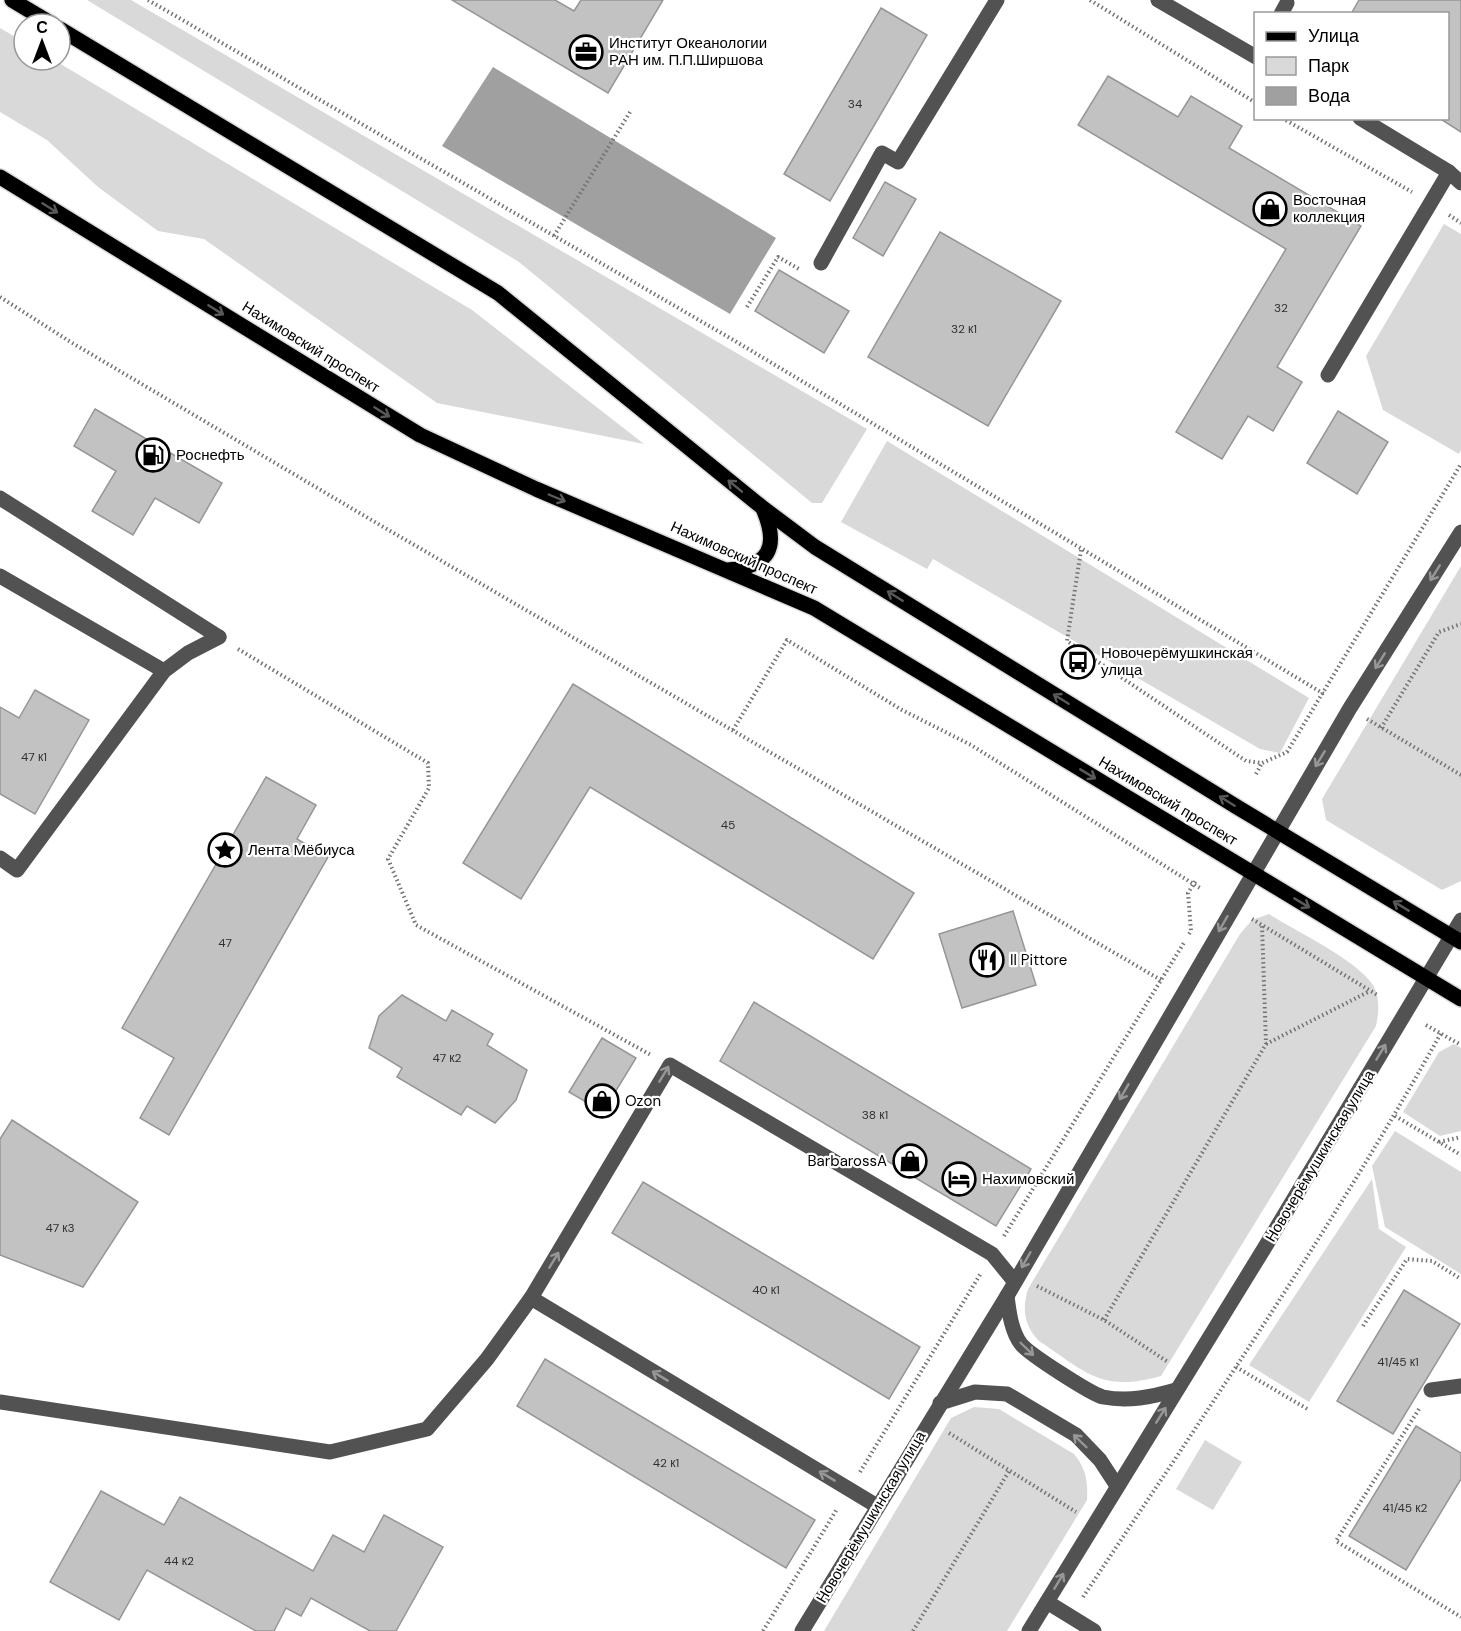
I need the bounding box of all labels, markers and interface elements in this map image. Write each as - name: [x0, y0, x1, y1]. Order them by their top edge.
- north arrow: [12, 12, 72, 72]
- legend: [1254, 12, 1449, 120]
- text: С: [36, 17, 48, 38]
- text: Улица: [1308, 24, 1360, 48]
- place label: Институт Океанологии РАН им. П.П.Ширшова: [609, 33, 767, 70]
- office icon: Институт Океанологии РАН им. П.П.Ширшова: [568, 34, 604, 70]
- text: Парк: [1308, 54, 1349, 78]
- text: Вода: [1308, 84, 1351, 108]
- house number: 34: [848, 96, 862, 112]
- place label: Восточная коллекция: [1293, 190, 1366, 227]
- shop icon: Восточная коллекция: [1252, 191, 1288, 227]
- one-way arrow: [41, 203, 58, 215]
- street label: Нахимовский проспект: [238, 296, 384, 398]
- house number: 32: [1274, 300, 1288, 316]
- one-way arrow: [207, 305, 224, 317]
- house number: 32 к1: [951, 321, 977, 337]
- one-way arrow: [373, 407, 390, 419]
- fuel station icon: Роснефть: [135, 437, 171, 473]
- place label: Роснефть: [176, 445, 245, 465]
- one-way arrow: [727, 479, 743, 492]
- one-way arrow: [547, 493, 566, 504]
- street label: Нахимовский проспект: [667, 517, 821, 599]
- one-way arrow: [1429, 564, 1441, 581]
- one-way arrow: [887, 590, 904, 602]
- place label: Новочерёмушкинская улица: [1101, 643, 1253, 680]
- bus stop icon: Новочерёмушкинская улица: [1060, 644, 1096, 680]
- one-way arrow: [1373, 652, 1385, 669]
- one-way arrow: [1053, 693, 1070, 705]
- house number: 47 к1: [21, 749, 47, 765]
- one-way arrow: [1314, 750, 1326, 767]
- street label: Нахимовский проспект: [1095, 752, 1241, 851]
- one-way arrow: [1079, 768, 1096, 780]
- one-way arrow: [1219, 795, 1236, 807]
- house number: 45: [721, 817, 735, 833]
- place icon: Лента Мёбиуса: [207, 832, 243, 868]
- place label: Лента Мёбиуса: [248, 840, 355, 860]
- one-way arrow: [1293, 898, 1310, 910]
- one-way arrow: [1393, 899, 1410, 911]
- one-way arrow: [1216, 915, 1228, 932]
- house number: 47: [218, 935, 232, 951]
- restaurant icon: Il Pittore: [969, 942, 1005, 978]
- place label: Il Pittore: [1010, 950, 1067, 970]
- one-way arrow: [1376, 1044, 1388, 1061]
- house number: 47 к2: [432, 1050, 462, 1066]
- one-way arrow: [659, 1066, 671, 1083]
- street label: Новочерёмушкинская улица: [1261, 1066, 1380, 1246]
- shop icon: Ozon: [584, 1083, 620, 1119]
- one-way arrow: [1118, 1083, 1130, 1100]
- place label: Ozon: [625, 1091, 661, 1111]
- house number: 38 к1: [862, 1107, 888, 1123]
- shop icon: BarbarossA: [892, 1143, 928, 1179]
- place label: BarbarossA: [808, 1151, 887, 1171]
- hotel icon: Нахимовский: [941, 1161, 977, 1197]
- place label: Нахимовский: [982, 1169, 1074, 1189]
- house number: 47 к3: [45, 1220, 75, 1236]
- one-way arrow: [1020, 1251, 1032, 1268]
- one-way arrow: [548, 1252, 560, 1269]
- house number: 40 к1: [752, 1282, 780, 1298]
- one-way arrow: [1020, 1341, 1035, 1356]
- house number: 41/45 к1: [1377, 1354, 1419, 1370]
- one-way arrow: [652, 1369, 669, 1381]
- one-way arrow: [1154, 1406, 1167, 1423]
- street label: Новочерёмушкинская улица: [812, 1427, 931, 1607]
- one-way arrow: [1073, 1433, 1088, 1448]
- house number: 42 к1: [653, 1455, 679, 1471]
- one-way arrow: [819, 1470, 836, 1482]
- house number: 41/45 к2: [1383, 1500, 1428, 1516]
- house number: 44 к2: [164, 1553, 194, 1569]
- one-way arrow: [1053, 1573, 1065, 1590]

